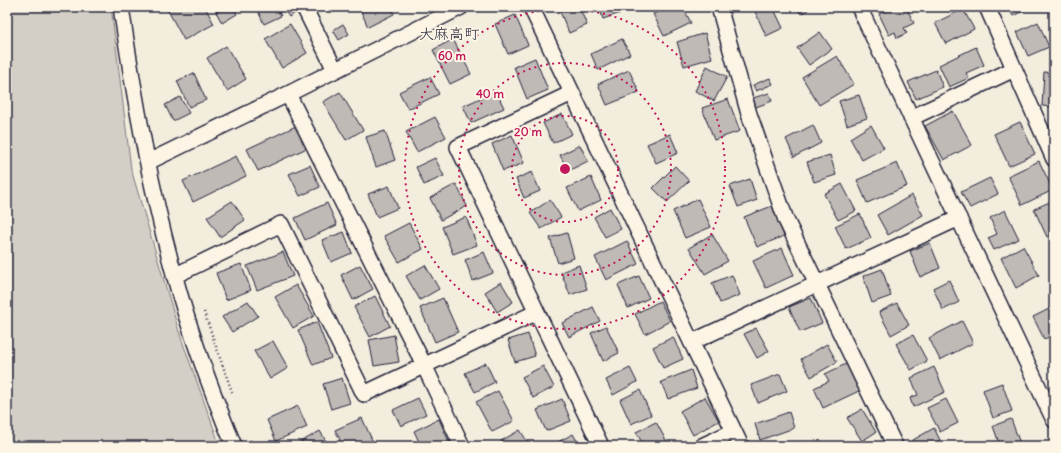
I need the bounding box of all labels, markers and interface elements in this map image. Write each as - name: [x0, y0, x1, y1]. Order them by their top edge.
- district label: 大麻高町: [419, 24, 480, 43]
- text: 60 m: [438, 48, 467, 63]
- text: 40 m: [476, 86, 505, 101]
- text: 20 m: [514, 124, 542, 139]
- centre of rings: [558, 162, 572, 176]

